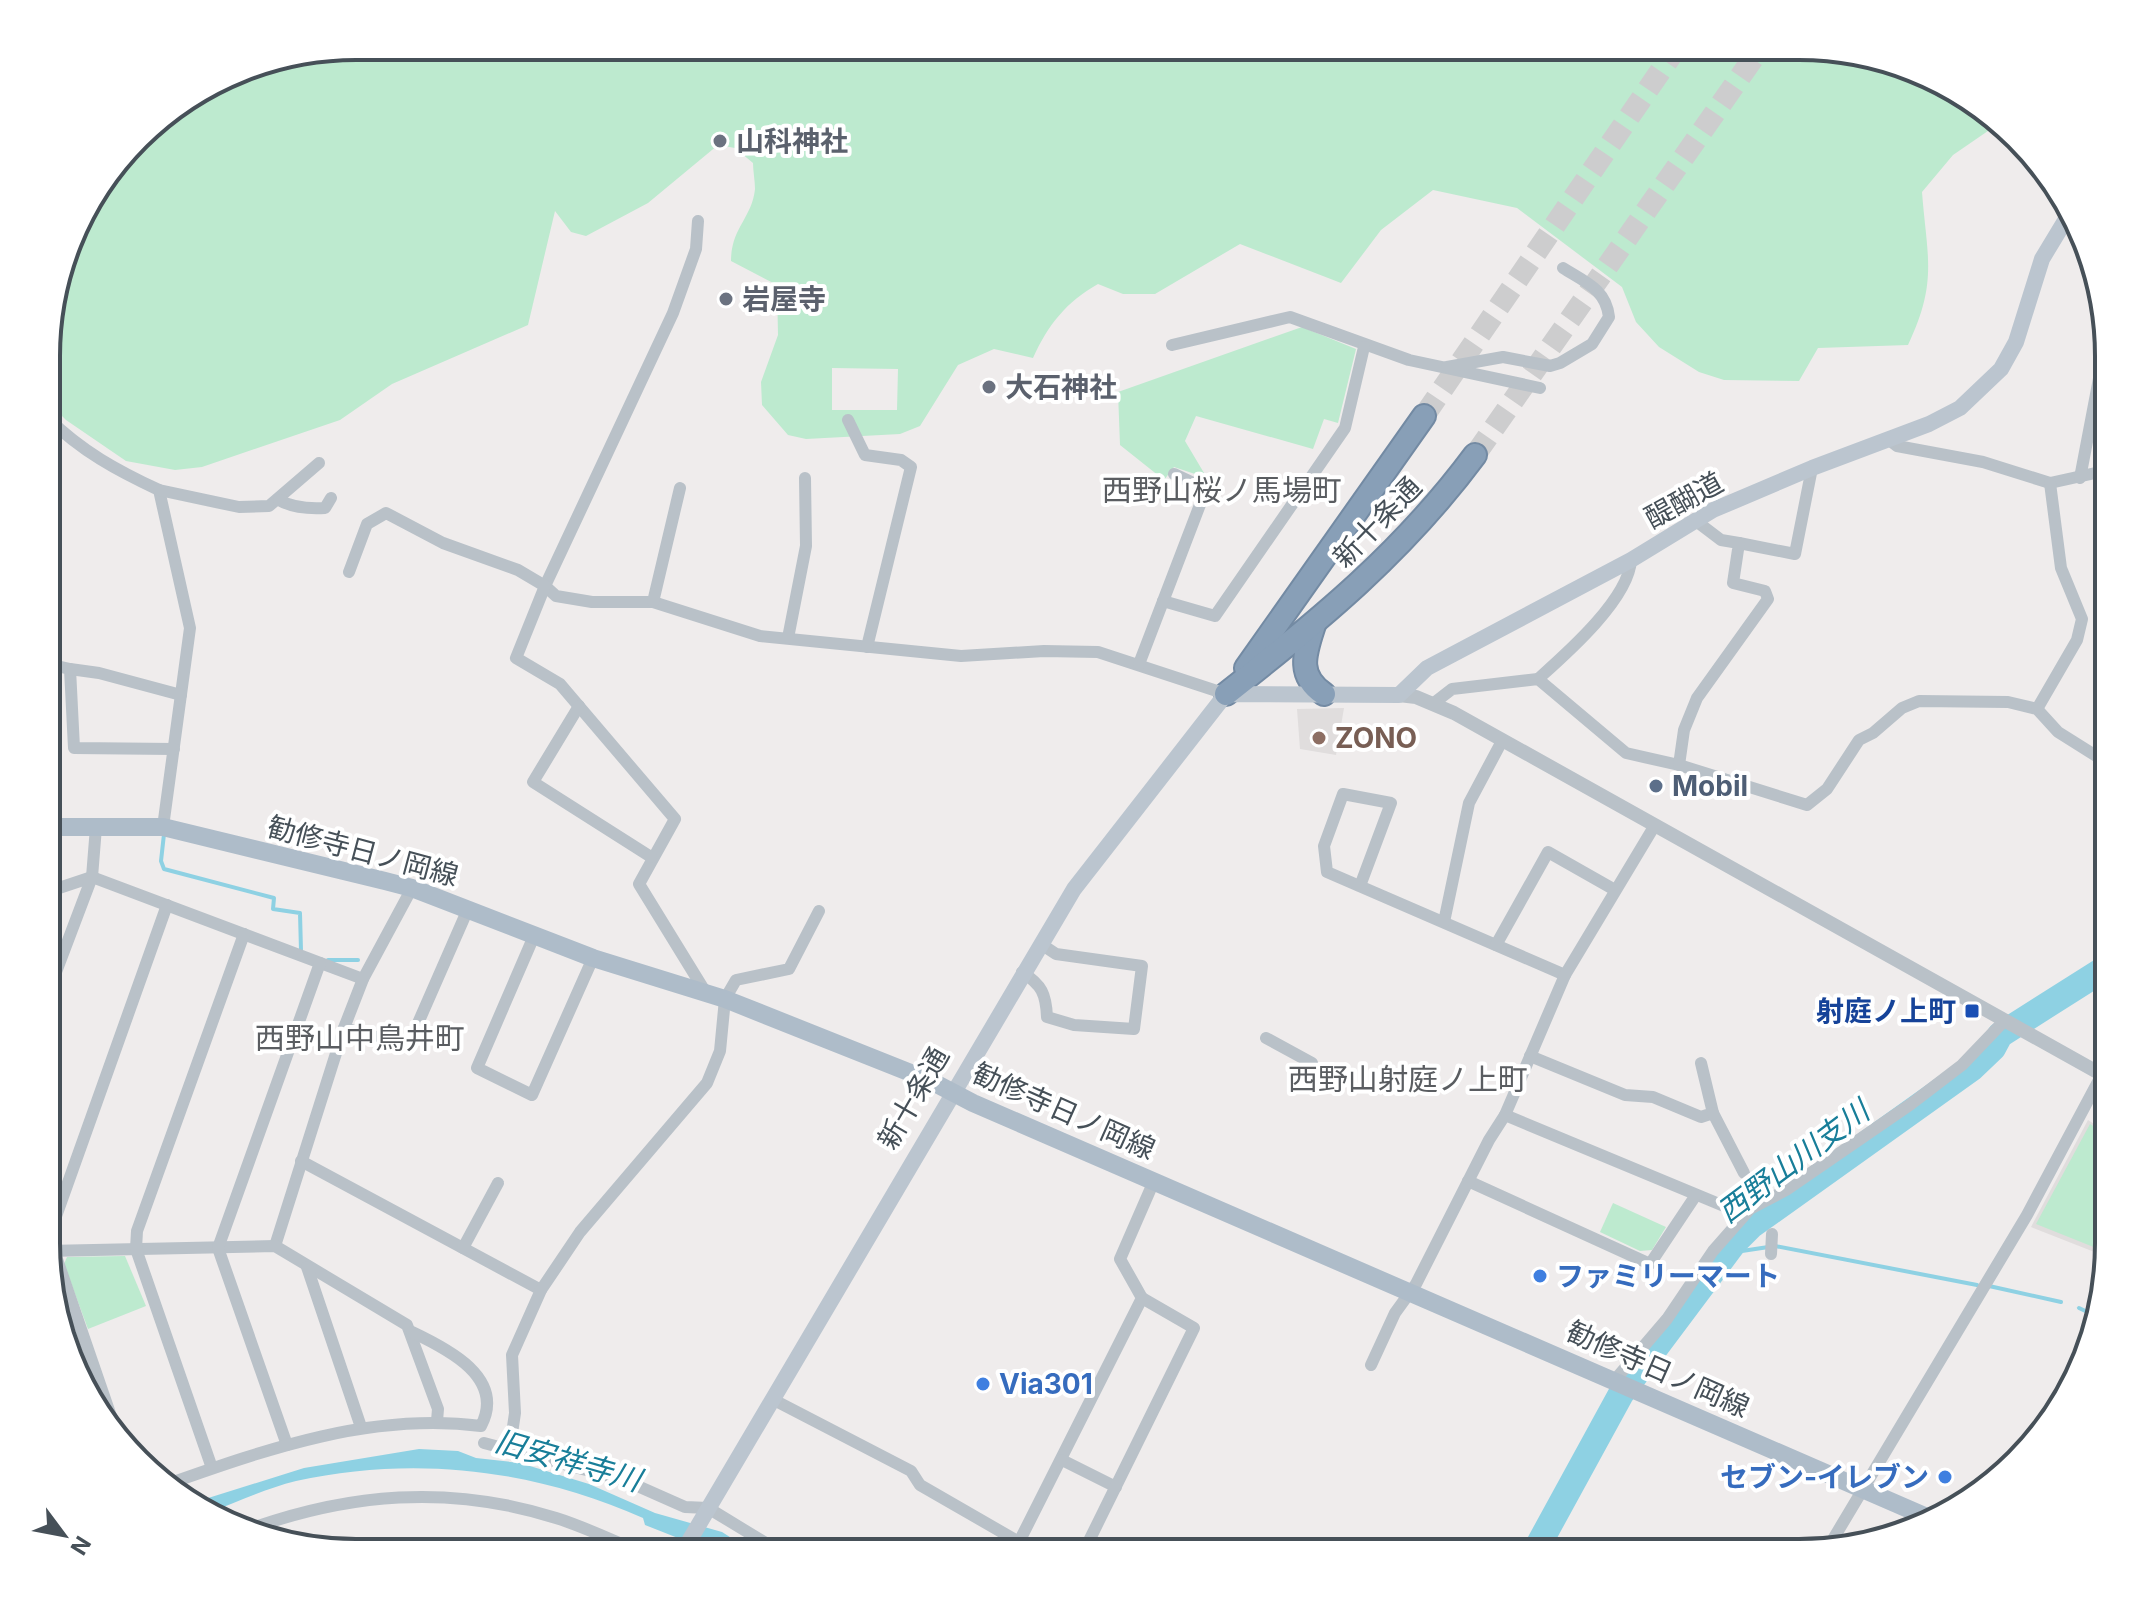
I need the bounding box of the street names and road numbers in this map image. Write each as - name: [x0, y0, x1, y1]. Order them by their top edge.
- street label: 醍醐道: [1639, 465, 1729, 535]
- street label: 新十条通: [1326, 470, 1428, 574]
- street label: 勧修寺日ノ岡線: [264, 809, 462, 893]
- street label: 新十条通: [870, 1041, 956, 1155]
- street label: 勧修寺日ノ岡線: [968, 1056, 1160, 1166]
- street label: 勧修寺日ノ岡線: [1562, 1314, 1754, 1424]

